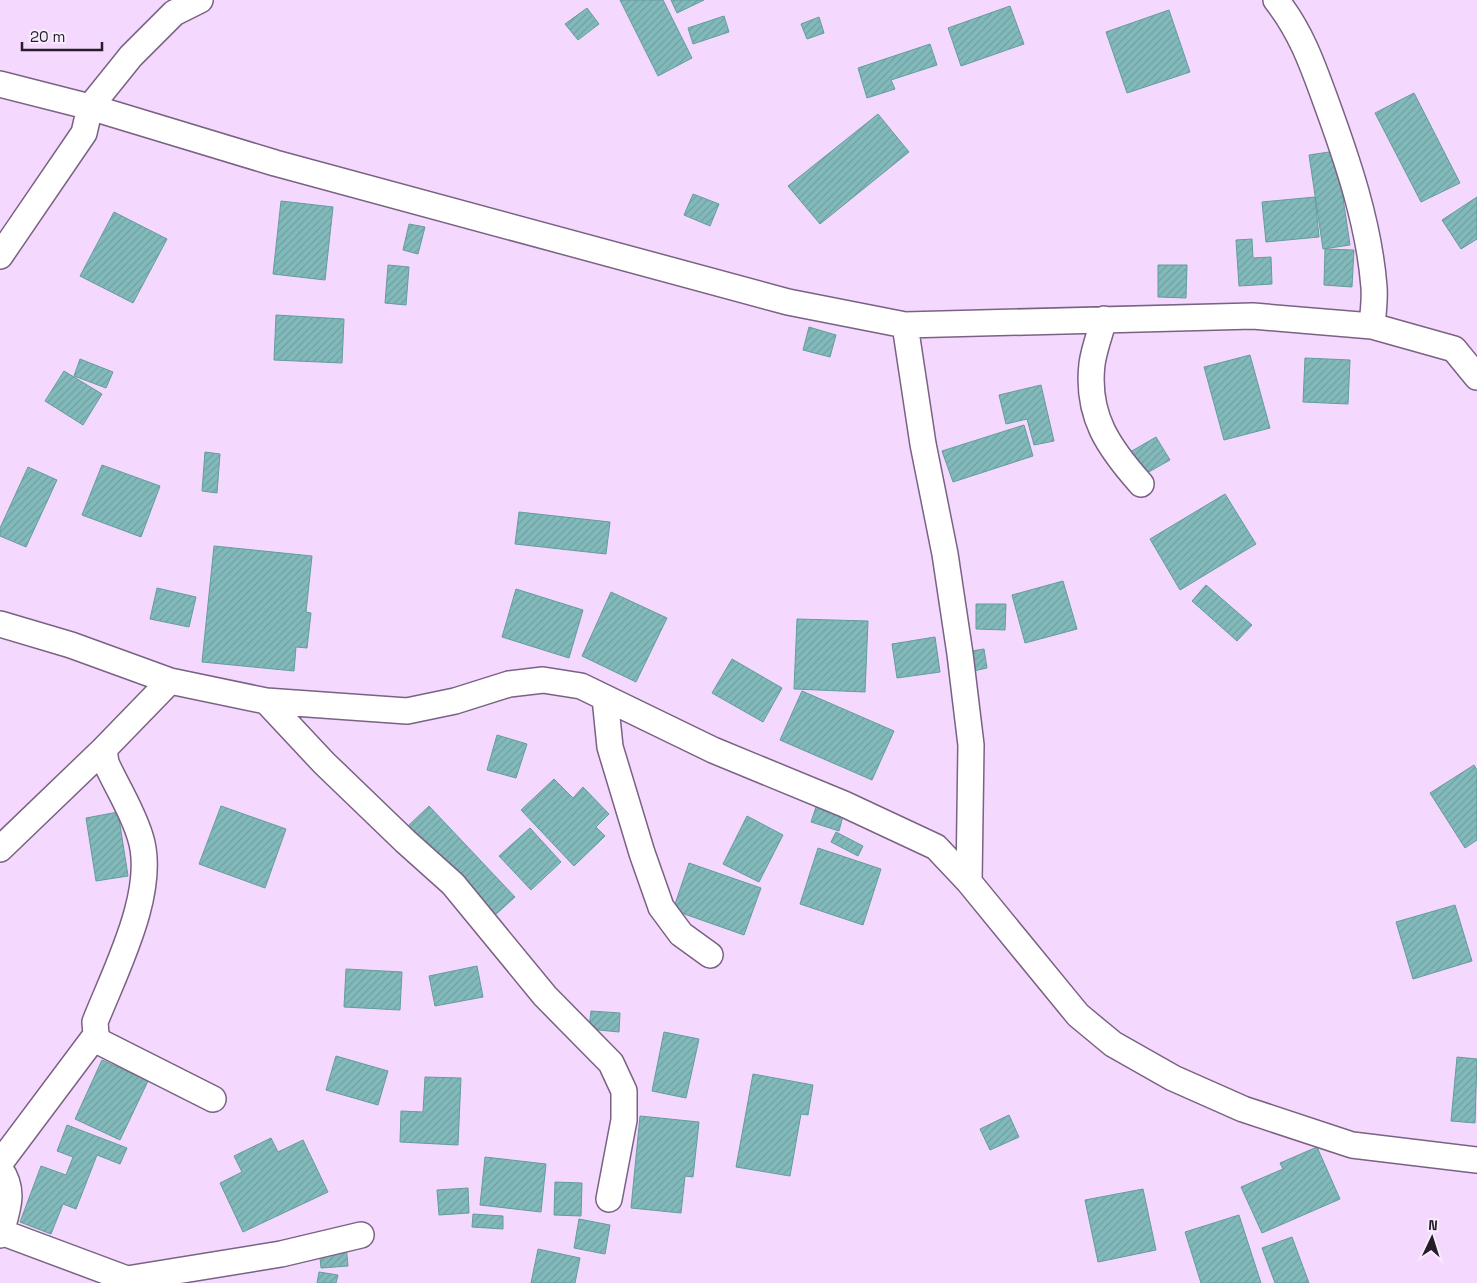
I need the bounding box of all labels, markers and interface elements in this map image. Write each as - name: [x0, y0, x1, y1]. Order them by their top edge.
- scale bar: [22, 20, 102, 52]
- text: 20 m: [30, 27, 65, 46]
- north arrow: [1407, 1213, 1457, 1263]
- text: N: [1428, 1216, 1438, 1234]

